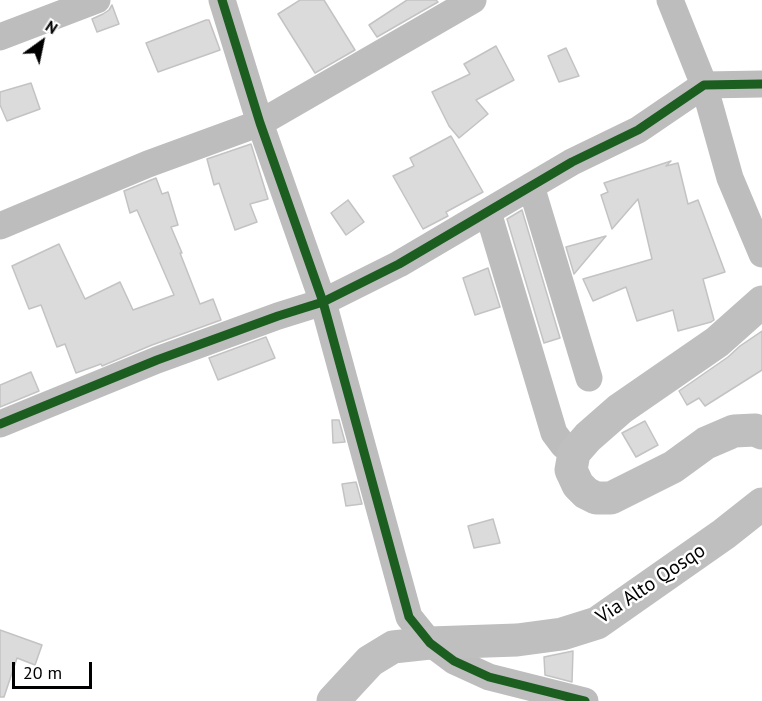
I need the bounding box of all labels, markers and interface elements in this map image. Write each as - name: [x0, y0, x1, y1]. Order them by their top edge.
- north arrow: [12, 12, 72, 72]
- text: N: [42, 16, 62, 38]
- street label: Via Alto Qosqo: [592, 539, 710, 629]
- scale bar: [15, 650, 94, 688]
- text: 20 m: [23, 661, 62, 684]

